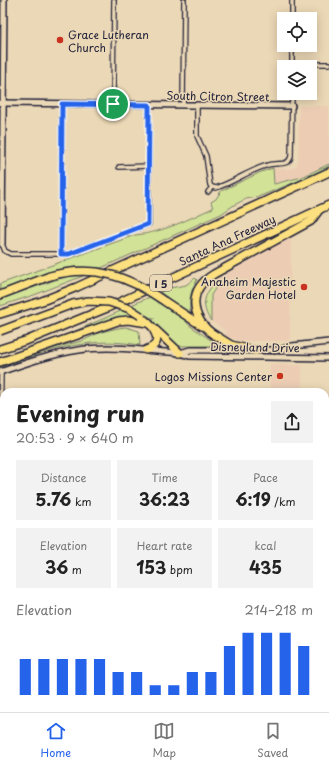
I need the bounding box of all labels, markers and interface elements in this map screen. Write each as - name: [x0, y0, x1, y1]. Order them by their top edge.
- map controls: [277, 12, 317, 100]
- button: locate: [277, 12, 317, 52]
- place label: Grace Lutheran Church: [68, 26, 149, 56]
- marker: Grace Lutheran Church: [55, 35, 65, 45]
- button: layers: [277, 60, 317, 100]
- pin: [96, 87, 130, 121]
- street label: South Citron Street: [166, 87, 270, 105]
- icon: arrive: [102, 93, 124, 115]
- street label: Santa Ana Freeway: [176, 210, 278, 270]
- place label: Anaheim Majestic Garden Hotel: [201, 273, 296, 303]
- road number: I 5: [150, 275, 172, 291]
- marker: Anaheim Majestic Garden Hotel: [299, 282, 309, 292]
- street label: Disneyland Drive: [210, 338, 300, 356]
- place label: Logos Missions Center: [155, 368, 273, 385]
- marker: Logos Missions Center: [275, 371, 285, 381]
- text: Evening run: [16, 396, 145, 429]
- button: share: [271, 401, 313, 443]
- text: 20:53 · 9 × 640 m: [16, 428, 134, 447]
- text: Distance: [40, 469, 87, 486]
- text: Time: [152, 469, 178, 486]
- text: Pace: [253, 469, 278, 486]
- text: 5.76: [36, 486, 71, 512]
- text: 36:23: [139, 486, 190, 512]
- text: 6:19: [236, 486, 271, 512]
- text: km: [71, 493, 91, 510]
- text: /km: [271, 493, 295, 510]
- text: Elevation: [40, 537, 87, 554]
- text: Heart rate: [137, 537, 192, 554]
- text: kcal: [255, 537, 276, 554]
- text: 36: [45, 554, 68, 580]
- text: 153: [136, 554, 166, 580]
- text: 435: [249, 554, 282, 580]
- text: m: [68, 561, 82, 578]
- text: bpm: [166, 561, 193, 578]
- text: Elevation: [16, 600, 72, 619]
- text: 214–218 m: [244, 600, 313, 619]
- tab: Home: [41, 720, 71, 761]
- tab: Map: [152, 720, 176, 761]
- tab: Saved: [257, 720, 288, 761]

